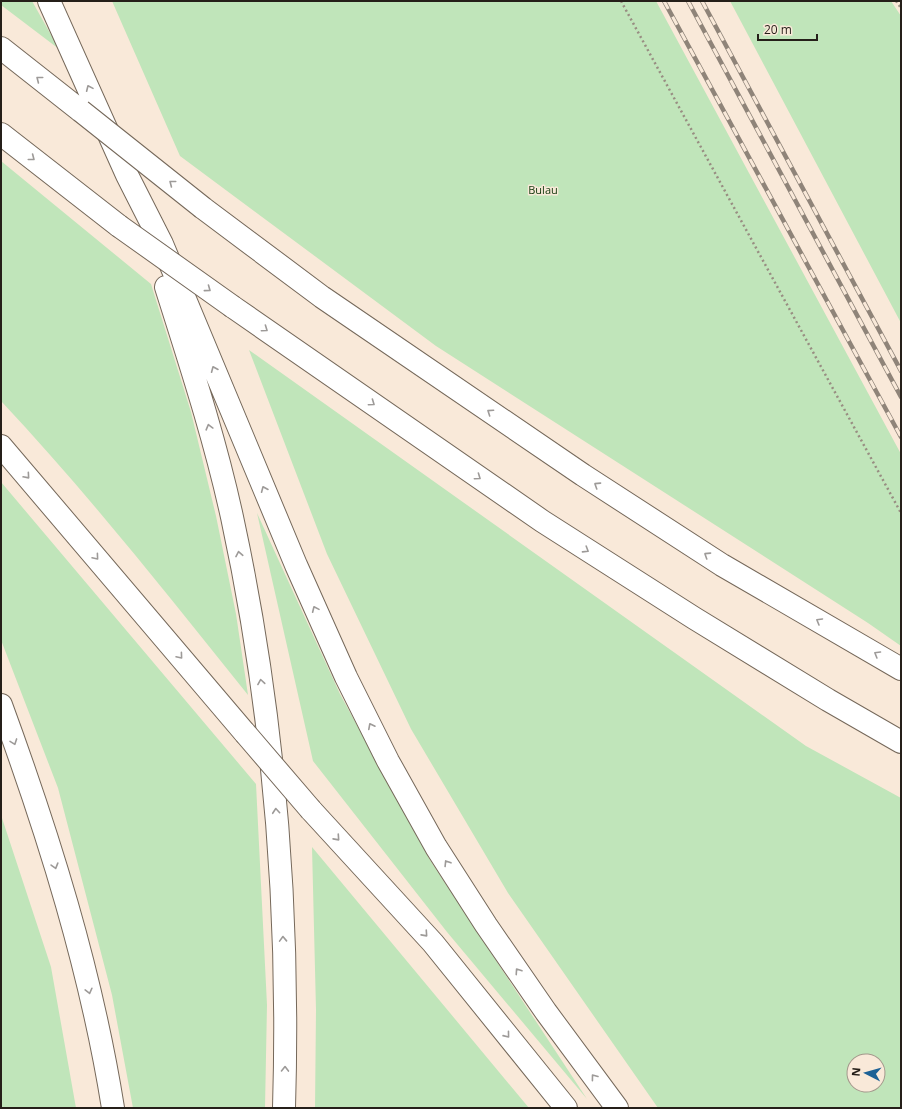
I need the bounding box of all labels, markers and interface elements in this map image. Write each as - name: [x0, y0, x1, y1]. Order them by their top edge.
- scale bar: [758, 16, 817, 42]
- text: 20 m: [764, 21, 792, 38]
- one-way arrow: [37, 76, 44, 83]
- one-way arrow: [86, 84, 94, 92]
- one-way arrow: [27, 153, 34, 160]
- one-way arrow: [170, 181, 177, 188]
- park label: Bulau: [528, 182, 558, 197]
- one-way arrow: [203, 284, 210, 291]
- one-way arrow: [260, 324, 267, 331]
- one-way arrow: [211, 366, 219, 374]
- one-way arrow: [367, 398, 374, 405]
- one-way arrow: [487, 409, 494, 417]
- one-way arrow: [206, 424, 214, 431]
- one-way arrow: [22, 471, 29, 479]
- one-way arrow: [474, 472, 481, 479]
- one-way arrow: [595, 483, 602, 490]
- one-way arrow: [261, 486, 269, 494]
- one-way arrow: [582, 545, 589, 552]
- one-way arrow: [236, 551, 244, 557]
- one-way arrow: [91, 552, 98, 559]
- one-way arrow: [704, 552, 711, 560]
- one-way arrow: [312, 605, 320, 612]
- one-way arrow: [816, 618, 823, 625]
- one-way arrow: [175, 651, 182, 659]
- one-way arrow: [874, 652, 881, 659]
- one-way arrow: [257, 679, 266, 685]
- one-way arrow: [368, 723, 376, 731]
- one-way arrow: [10, 739, 18, 746]
- one-way arrow: [272, 808, 281, 814]
- one-way arrow: [332, 834, 339, 841]
- one-way arrow: [444, 860, 451, 867]
- one-way arrow: [50, 862, 59, 869]
- one-way arrow: [420, 930, 427, 937]
- one-way arrow: [279, 936, 288, 942]
- one-way arrow: [516, 969, 523, 976]
- one-way arrow: [84, 987, 93, 994]
- one-way arrow: [503, 1030, 510, 1038]
- north arrow: [846, 1053, 886, 1093]
- one-way arrow: [280, 1066, 289, 1072]
- text: N: [848, 1067, 863, 1077]
- one-way arrow: [592, 1074, 599, 1081]

